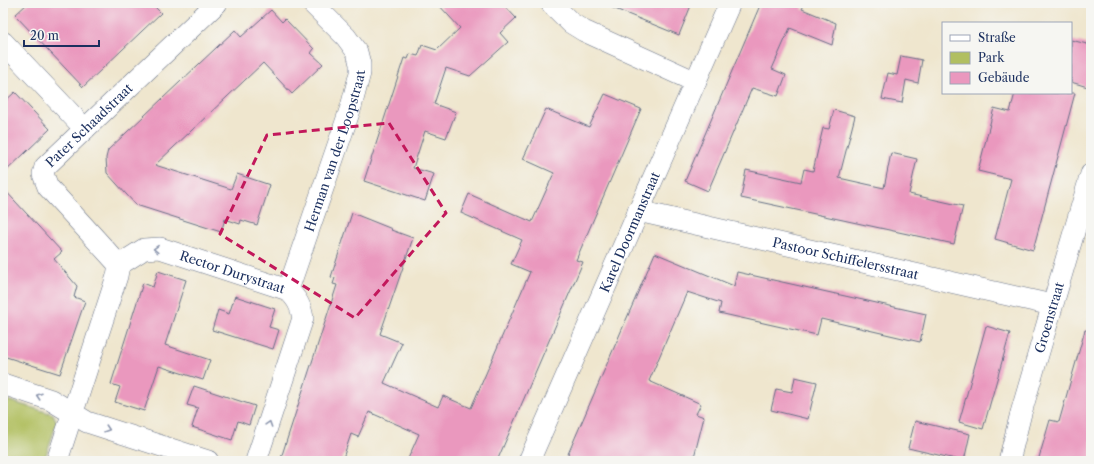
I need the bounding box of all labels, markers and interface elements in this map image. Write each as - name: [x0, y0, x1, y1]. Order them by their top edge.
- scale bar: [24, 22, 99, 48]
- legend: [942, 22, 1072, 94]
- text: 20 m: [30, 28, 59, 43]
- text: Straße: [978, 30, 1016, 45]
- text: Park: [978, 50, 1005, 65]
- street label: Herman van der Loopstraat: [301, 70, 368, 234]
- text: Gebäude: [978, 70, 1030, 85]
- street label: Pater Schaadstraat: [42, 80, 136, 170]
- street label: Karel Doormanstraat: [596, 169, 663, 295]
- street label: Pastoor Schiffelersstraat: [771, 234, 921, 283]
- one-way arrow: [153, 244, 159, 253]
- street label: Rector Durystraat: [178, 247, 288, 297]
- street label: Groenstraat: [1031, 280, 1067, 355]
- one-way arrow: [35, 392, 42, 401]
- one-way arrow: [264, 421, 273, 428]
- one-way arrow: [104, 424, 111, 433]

